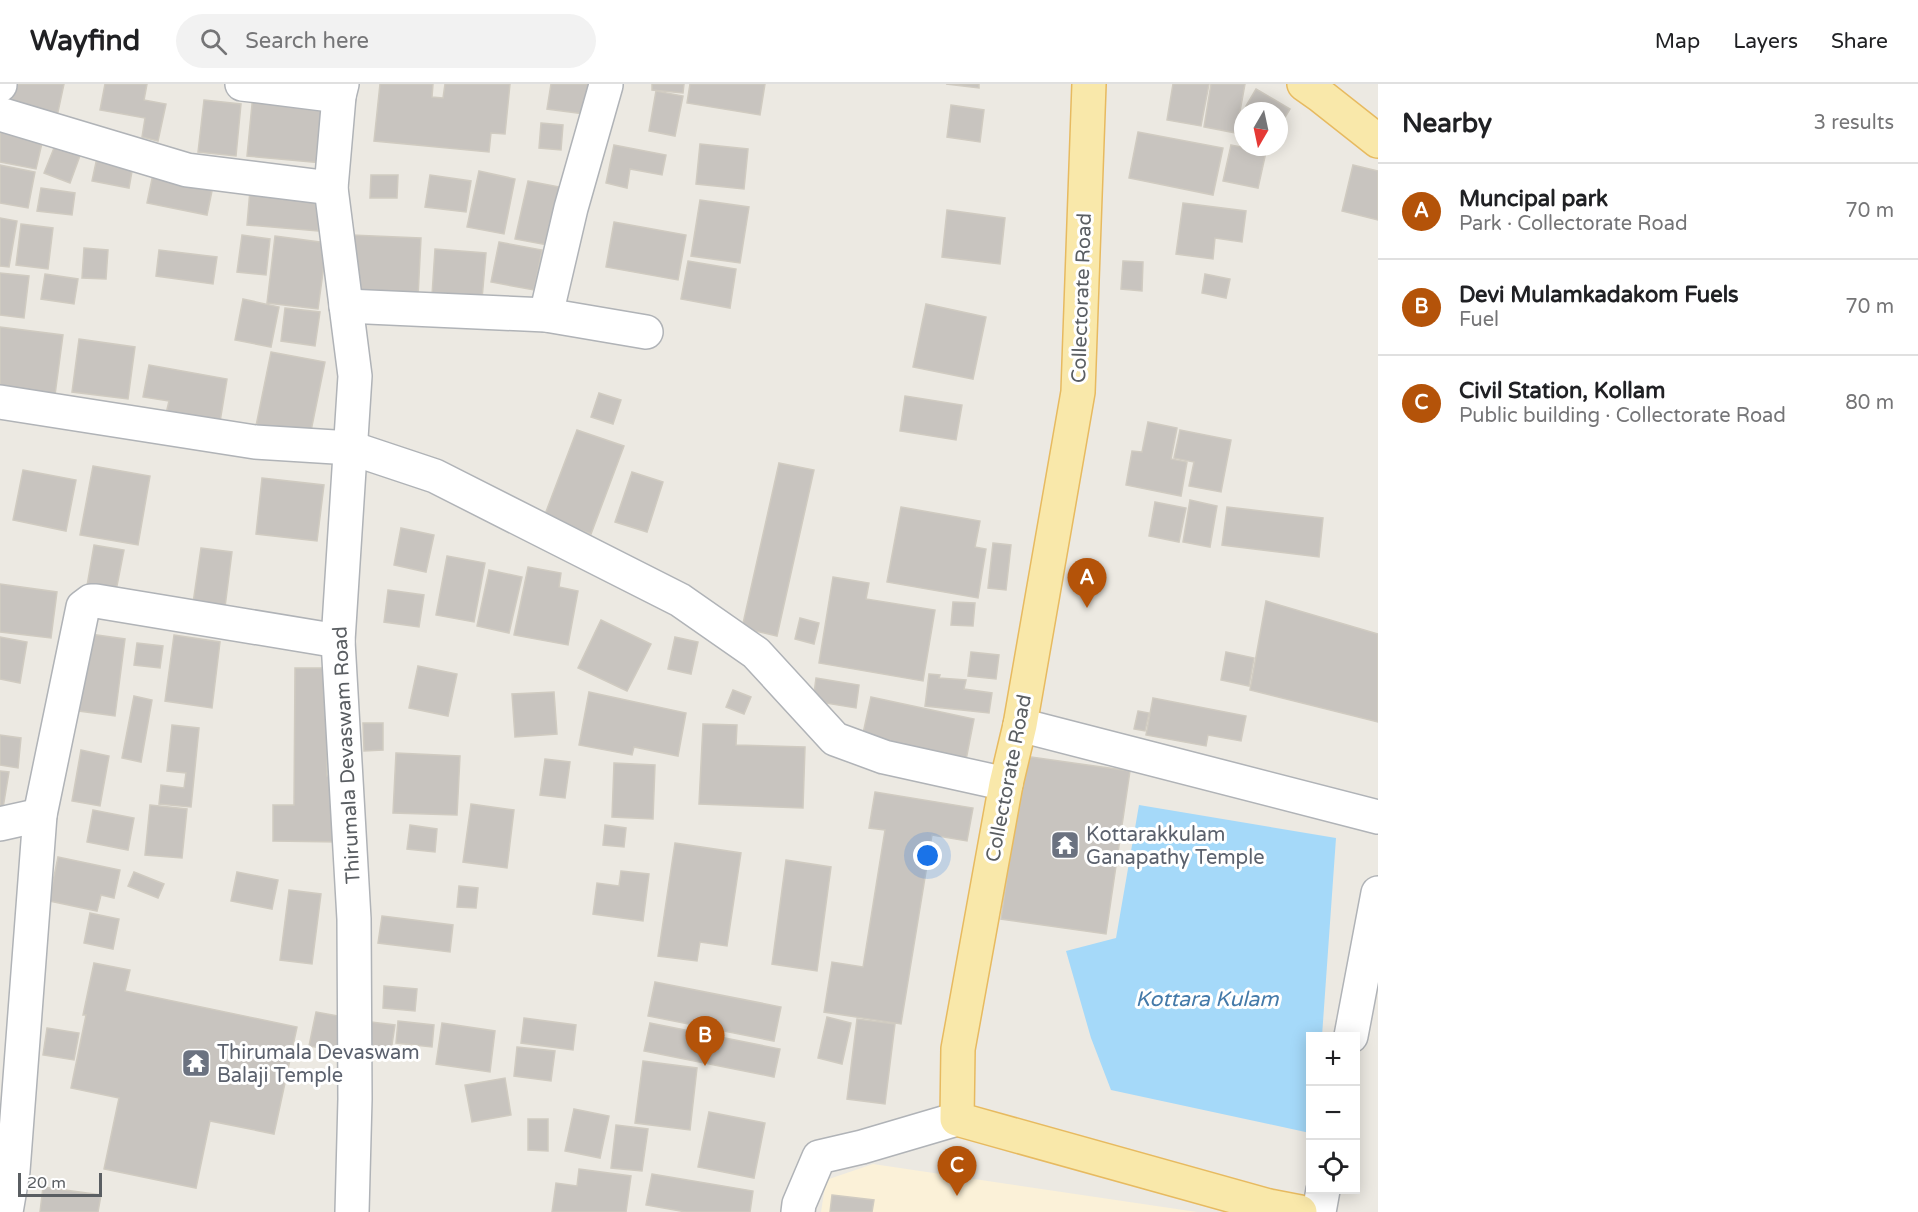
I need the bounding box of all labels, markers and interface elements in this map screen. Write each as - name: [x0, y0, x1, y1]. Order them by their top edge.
- search box: [176, 14, 596, 68]
- text: Wayfind: [30, 24, 140, 58]
- icon: search: [197, 25, 230, 58]
- text: Search here: [245, 28, 369, 54]
- text: Map: [1655, 29, 1700, 54]
- text: Layers: [1733, 29, 1798, 54]
- text: Share: [1831, 29, 1888, 54]
- north arrow: [1234, 102, 1288, 156]
- text: Nearby: [1402, 108, 1492, 139]
- text: 3 results: [1814, 111, 1894, 135]
- text: Muncipal park: [1459, 186, 1608, 212]
- text: A: [1414, 199, 1429, 223]
- text: 70 m: [1845, 199, 1894, 223]
- text: Park · Collectorate Road: [1459, 212, 1688, 236]
- street label: Collectorate Road: [1067, 213, 1097, 384]
- text: Devi Mulamkadakom Fuels: [1459, 282, 1739, 308]
- text: B: [1415, 295, 1428, 319]
- text: 70 m: [1845, 295, 1894, 319]
- text: Fuel: [1459, 308, 1499, 332]
- text: Civil Station, Kollam: [1459, 378, 1665, 404]
- text: C: [1415, 391, 1428, 415]
- text: 80 m: [1845, 391, 1894, 415]
- text: Public building · Collectorate Road: [1459, 404, 1786, 428]
- pin: A: [1068, 558, 1106, 608]
- street label: Thirumala Devaswam Road: [328, 626, 366, 884]
- street label: Collectorate Road: [981, 692, 1037, 864]
- place label: Kottarakkulam Ganapathy Temple: [1086, 823, 1265, 870]
- temple icon: Kottarakkulam Ganapathy Temple: [1049, 829, 1081, 861]
- your location: [913, 841, 942, 870]
- water label: Kottara Kulam: [1135, 987, 1279, 1012]
- pin: B: [686, 1016, 724, 1066]
- map controls: [1306, 1032, 1360, 1194]
- button: +: [1306, 1032, 1360, 1086]
- place label: Thirumala Devaswam Balaji Temple: [217, 1041, 420, 1088]
- temple icon: Thirumala Devaswam Balaji Temple: [180, 1047, 212, 1079]
- button: −: [1306, 1086, 1360, 1140]
- button: locate: [1306, 1140, 1360, 1194]
- pin: C: [938, 1146, 976, 1196]
- scale bar: [18, 1170, 102, 1198]
- text: 20 m: [27, 1173, 66, 1193]

